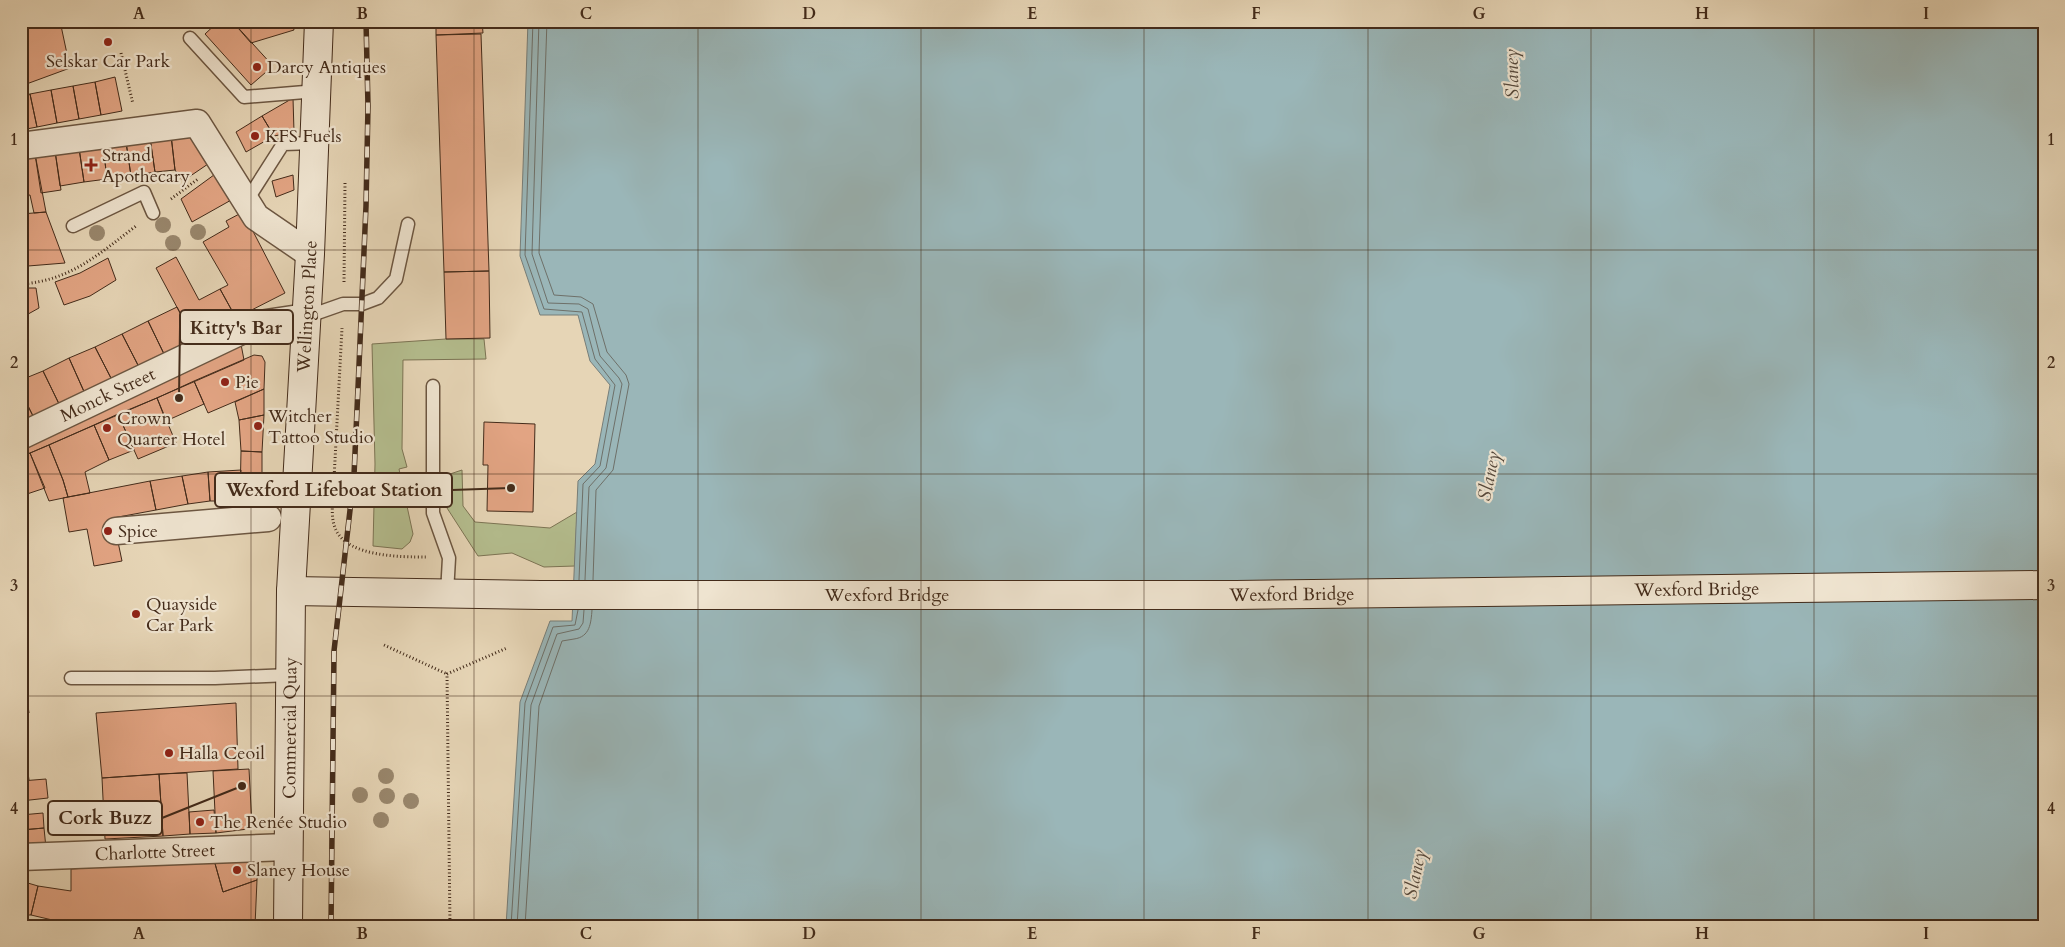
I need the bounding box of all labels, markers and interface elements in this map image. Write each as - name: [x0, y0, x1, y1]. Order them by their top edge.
- text: A: [133, 3, 145, 25]
- text: B: [356, 3, 368, 25]
- text: C: [580, 3, 592, 25]
- text: D: [802, 3, 816, 25]
- text: E: [1027, 3, 1037, 25]
- text: F: [1251, 3, 1261, 25]
- text: G: [1472, 3, 1486, 25]
- text: H: [1695, 3, 1709, 25]
- text: I: [1923, 3, 1929, 25]
- marker: Selskar Car Park: [102, 36, 114, 48]
- place label: Selskar Car Park: [46, 49, 170, 74]
- water label: Slaney: [1498, 49, 1526, 99]
- place label: Darcy Antiques: [267, 55, 386, 80]
- marker: Darcy Antiques: [251, 61, 263, 73]
- place label: KFS Fuels: [265, 124, 341, 149]
- text: 1: [10, 129, 18, 151]
- text: 1: [2047, 129, 2055, 151]
- marker: KFS Fuels: [249, 130, 261, 142]
- place label: Strand Apothecary: [102, 143, 190, 189]
- marker: Strand Apothecary: [84, 158, 98, 172]
- street label: Wellington Place: [291, 240, 324, 374]
- callout: Kitty's Bar: [180, 310, 293, 344]
- text: Kitty's Bar: [190, 315, 282, 341]
- text: 2: [10, 352, 18, 374]
- text: 2: [2047, 352, 2055, 374]
- street label: Monck Street: [56, 362, 160, 429]
- place label: Pie: [235, 370, 259, 395]
- marker: Pie: [219, 376, 231, 388]
- place label: Witcher Tattoo Studio: [267, 404, 374, 450]
- place label: Crown Quarter Hotel: [117, 406, 226, 452]
- marker: Witcher Tattoo Studio: [252, 420, 264, 432]
- marker: Crown Quarter Hotel: [101, 422, 113, 434]
- water label: Slaney: [1471, 449, 1507, 503]
- callout: Wexford Lifeboat Station: [215, 473, 452, 507]
- text: Wexford Lifeboat Station: [225, 477, 443, 503]
- place label: Spice: [118, 519, 158, 544]
- marker: Spice: [102, 525, 114, 537]
- text: 3: [10, 575, 18, 597]
- text: 3: [2047, 575, 2055, 597]
- street label: Wexford Bridge: [1633, 577, 1760, 603]
- street label: Wexford Bridge: [1228, 582, 1355, 608]
- street label: Wexford Bridge: [823, 583, 949, 608]
- place label: Quayside Car Park: [146, 592, 218, 638]
- marker: Quayside Car Park: [130, 608, 142, 620]
- street label: Commercial Quay: [277, 656, 303, 799]
- place label: Halla Ceoil: [179, 741, 265, 766]
- marker: Halla Ceoil: [163, 747, 175, 759]
- text: 4: [10, 798, 18, 820]
- text: 4: [2047, 798, 2055, 820]
- callout: Cork Buzz: [48, 801, 162, 835]
- text: Cork Buzz: [58, 805, 153, 831]
- place label: The Renée Studio: [210, 810, 347, 835]
- marker: The Renée Studio: [194, 816, 206, 828]
- street label: Charlotte Street: [94, 838, 216, 867]
- water label: Slaney: [1397, 847, 1433, 901]
- place label: Slaney House: [247, 858, 350, 883]
- marker: Slaney House: [231, 864, 243, 876]
- text: A: [133, 923, 145, 945]
- text: B: [356, 923, 368, 945]
- text: C: [580, 923, 592, 945]
- text: D: [802, 923, 816, 945]
- text: E: [1027, 923, 1037, 945]
- text: F: [1251, 923, 1261, 945]
- text: G: [1472, 923, 1486, 945]
- text: H: [1695, 923, 1709, 945]
- text: I: [1923, 923, 1929, 945]

